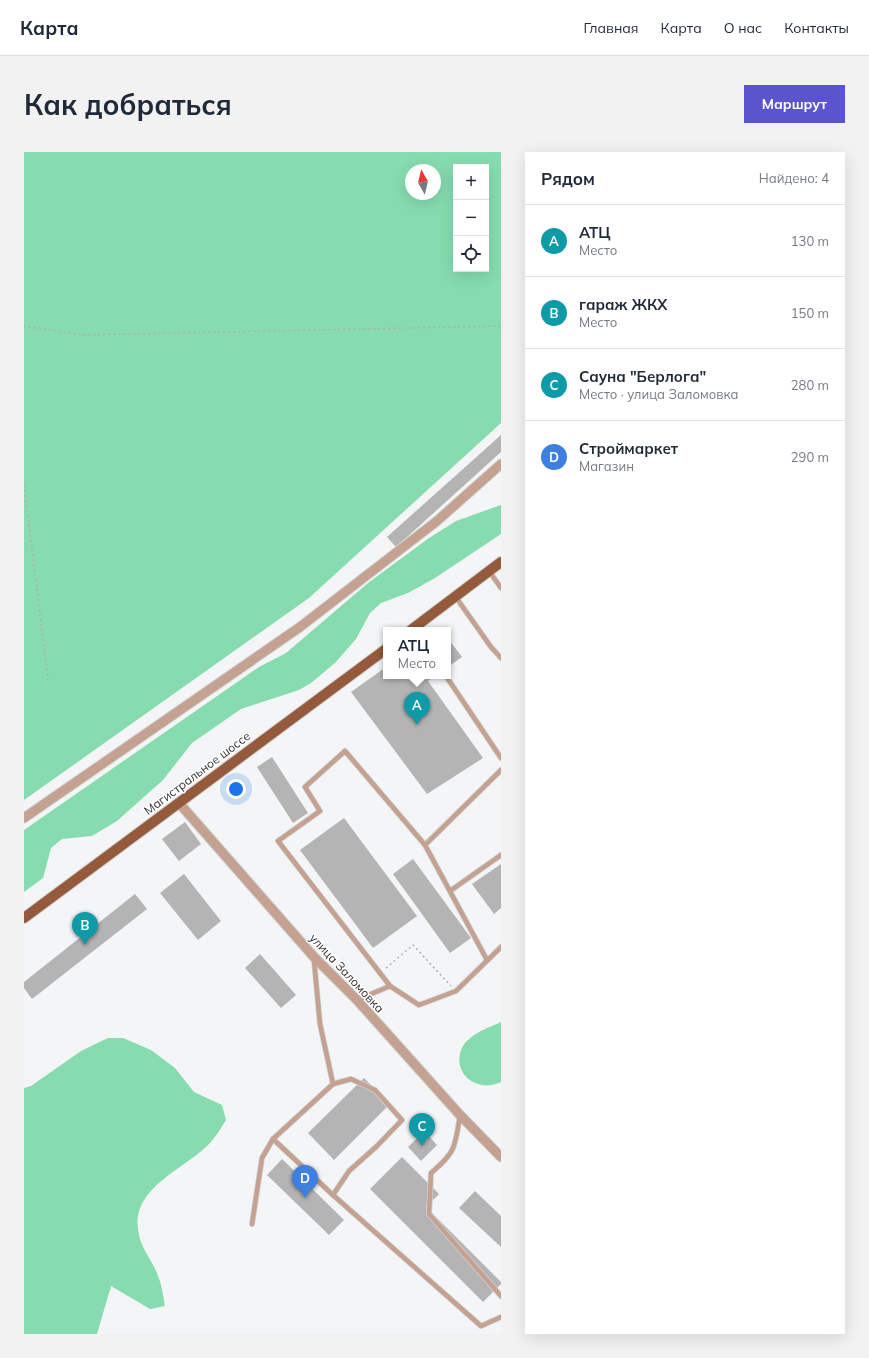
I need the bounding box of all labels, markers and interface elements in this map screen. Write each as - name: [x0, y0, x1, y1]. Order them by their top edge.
- text: Карта: [20, 16, 78, 40]
- text: Главная: [584, 19, 639, 37]
- text: Карта: [661, 19, 702, 37]
- text: О нас: [724, 19, 762, 37]
- text: Контакты: [784, 19, 849, 37]
- button: Маршрут: [744, 85, 845, 123]
- text: Как добраться: [24, 87, 232, 122]
- north arrow: [405, 164, 441, 200]
- map controls: [453, 164, 489, 272]
- button: +: [453, 164, 489, 200]
- text: Рядом: [541, 168, 595, 189]
- text: Найдено: 4: [759, 170, 829, 186]
- button: −: [453, 200, 489, 236]
- text: АТЦ: [579, 223, 611, 242]
- text: A: [549, 233, 559, 249]
- text: 130 m: [791, 233, 829, 249]
- button: locate: [453, 236, 489, 272]
- text: Место: [579, 242, 617, 258]
- text: гараж ЖКХ: [579, 295, 667, 314]
- text: B: [550, 305, 558, 321]
- text: 150 m: [791, 305, 829, 321]
- text: Место: [579, 314, 617, 330]
- text: Сауна "Берлога": [579, 367, 706, 386]
- text: C: [550, 377, 558, 393]
- text: 280 m: [791, 377, 829, 393]
- text: Место · улица Заломовка: [579, 386, 739, 402]
- text: Строймаркет: [579, 439, 678, 458]
- text: D: [549, 449, 559, 465]
- text: 290 m: [791, 449, 829, 465]
- text: Магазин: [579, 458, 634, 474]
- popup: [383, 627, 451, 679]
- text: АТЦ: [398, 636, 429, 655]
- text: Место: [398, 655, 436, 671]
- pin: A: [404, 692, 430, 725]
- street label: Магистральное шоссе: [141, 728, 253, 818]
- your location: [226, 779, 246, 799]
- pin: B: [72, 912, 98, 945]
- street label: улица Заломовка: [306, 930, 388, 1016]
- pin: C: [409, 1113, 435, 1146]
- pin: D: [292, 1165, 318, 1198]

